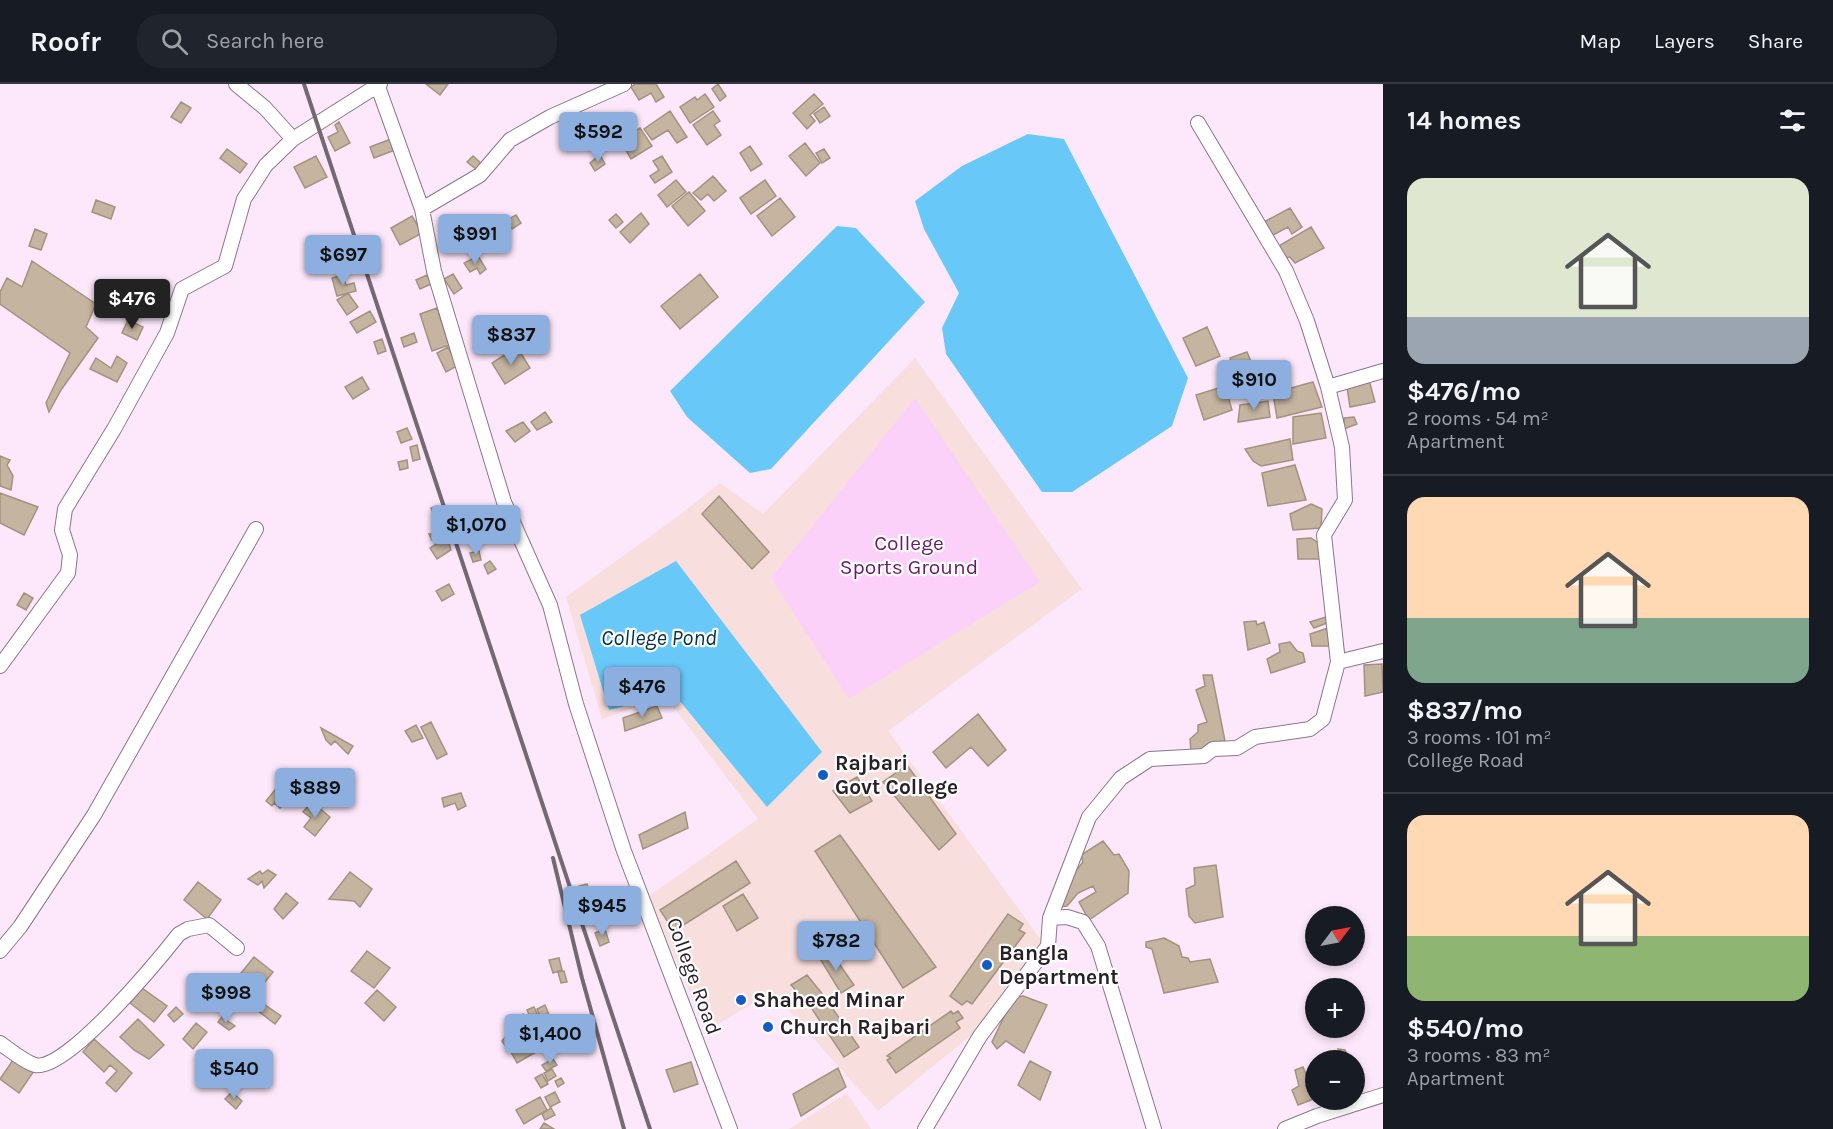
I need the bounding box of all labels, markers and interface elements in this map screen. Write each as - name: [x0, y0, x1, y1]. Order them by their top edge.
- search box: [137, 14, 557, 68]
- text: Roofr: [30, 25, 101, 58]
- icon: search: [158, 25, 191, 58]
- text: Search here: [206, 28, 324, 54]
- text: Map: [1579, 29, 1621, 53]
- text: Layers: [1654, 29, 1715, 53]
- text: Share: [1748, 29, 1803, 53]
- icon: filters: [1776, 104, 1809, 137]
- text: 14 homes: [1407, 105, 1521, 136]
- pin: $592: [562, 112, 634, 163]
- text: $592: [573, 120, 623, 143]
- pin: $991: [439, 214, 511, 265]
- icon: home: [1554, 217, 1662, 325]
- text: $991: [452, 222, 498, 245]
- pin: $697: [307, 235, 379, 286]
- text: $697: [319, 243, 367, 266]
- pin: $476: [96, 279, 168, 330]
- text: $476: [108, 287, 156, 310]
- pin: $837: [475, 315, 547, 366]
- text: $837: [486, 323, 536, 346]
- pin: $910: [1218, 360, 1290, 411]
- text: $910: [1231, 368, 1277, 391]
- text: $476/mo: [1407, 376, 1521, 407]
- text: 2 rooms · 54 m²: [1407, 407, 1549, 430]
- text: Apartment: [1407, 430, 1505, 453]
- pin: $1,070: [427, 505, 525, 556]
- text: $1,070: [445, 513, 507, 536]
- park label: College Sports Ground: [840, 531, 978, 579]
- icon: home: [1554, 536, 1662, 644]
- water label: College Pond: [601, 625, 717, 651]
- pin: $476: [606, 667, 678, 718]
- text: $476: [618, 675, 666, 698]
- text: $837/mo: [1407, 695, 1522, 726]
- text: 3 rooms · 101 m²: [1407, 726, 1552, 749]
- text: College Road: [1407, 749, 1524, 772]
- place label: Rajbari Govt College: [835, 751, 958, 799]
- pin: $889: [279, 768, 351, 819]
- marker: Rajbari Govt College: [816, 768, 830, 782]
- text: $889: [289, 776, 341, 799]
- icon: home: [1554, 854, 1662, 962]
- pin: $945: [566, 886, 638, 937]
- text: $945: [577, 894, 627, 917]
- north arrow: [1305, 906, 1365, 966]
- map controls: [1305, 906, 1365, 1110]
- street label: College Road: [662, 914, 726, 1038]
- pin: $782: [800, 921, 872, 972]
- text: $782: [812, 929, 860, 952]
- place label: Bangla Department: [999, 941, 1119, 989]
- marker: Bangla Department: [980, 958, 994, 972]
- pin: $998: [190, 973, 262, 1024]
- button: +: [1305, 978, 1365, 1038]
- text: $998: [200, 981, 252, 1004]
- place label: Shaheed Minar: [753, 988, 905, 1012]
- marker: Shaheed Minar: [734, 993, 748, 1007]
- text: $540/mo: [1407, 1013, 1524, 1044]
- pin: $1,400: [501, 1014, 599, 1065]
- place label: Church Rajbari: [780, 1015, 930, 1039]
- marker: Church Rajbari: [761, 1020, 775, 1034]
- text: $1,400: [518, 1022, 582, 1045]
- text: 3 rooms · 83 m²: [1407, 1044, 1551, 1067]
- pin: $540: [198, 1049, 270, 1100]
- button: −: [1305, 1050, 1365, 1110]
- text: $540: [209, 1057, 259, 1080]
- text: Apartment: [1407, 1067, 1505, 1090]

